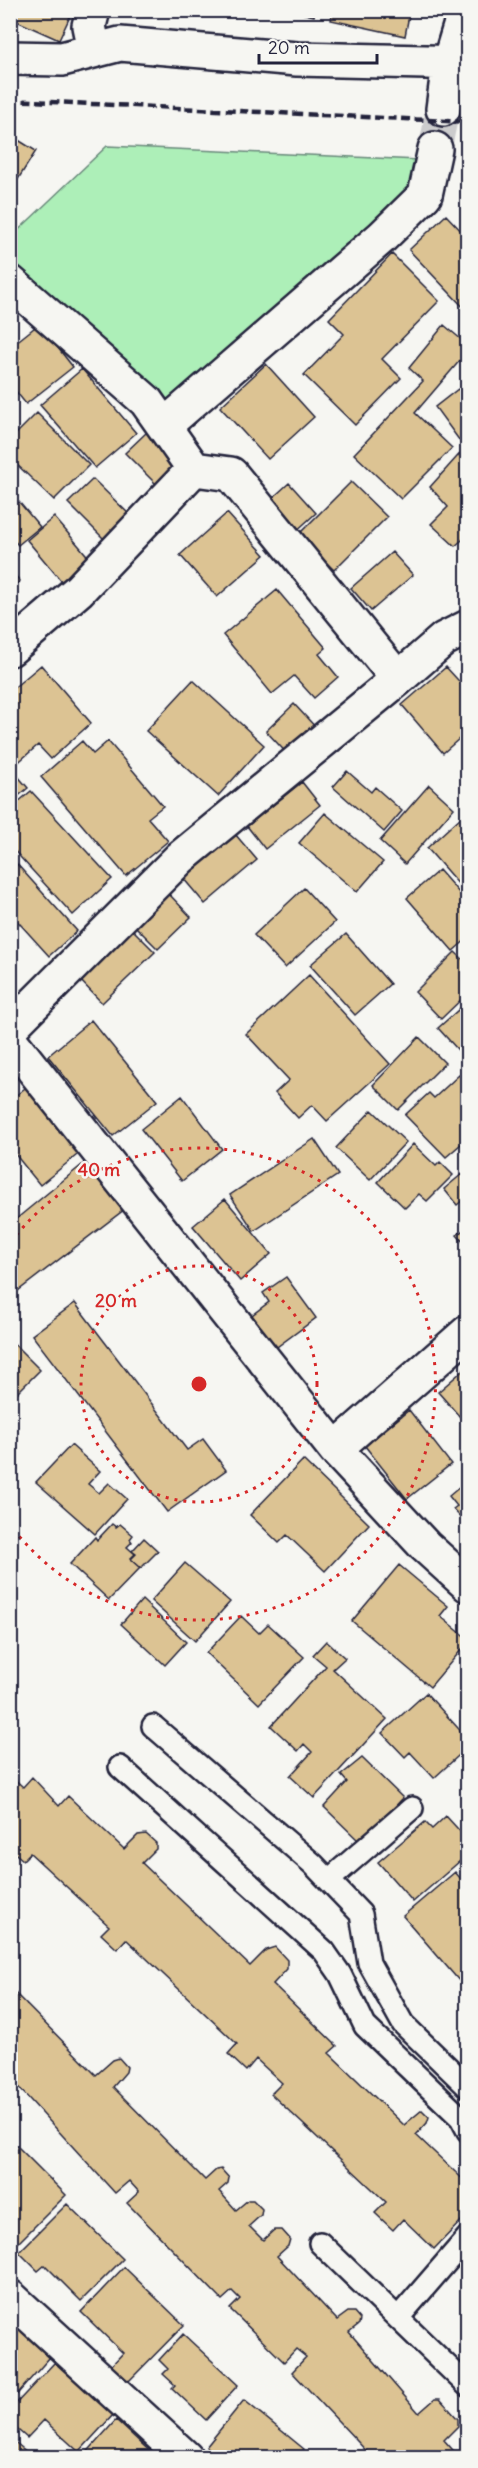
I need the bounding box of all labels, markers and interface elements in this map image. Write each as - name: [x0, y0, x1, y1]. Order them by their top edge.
- scale bar: [259, 27, 378, 65]
- text: 20 m: [268, 36, 310, 59]
- text: 40 m: [78, 1158, 120, 1181]
- text: 20 m: [95, 1289, 137, 1312]
- centre of rings: [189, 1374, 209, 1394]

